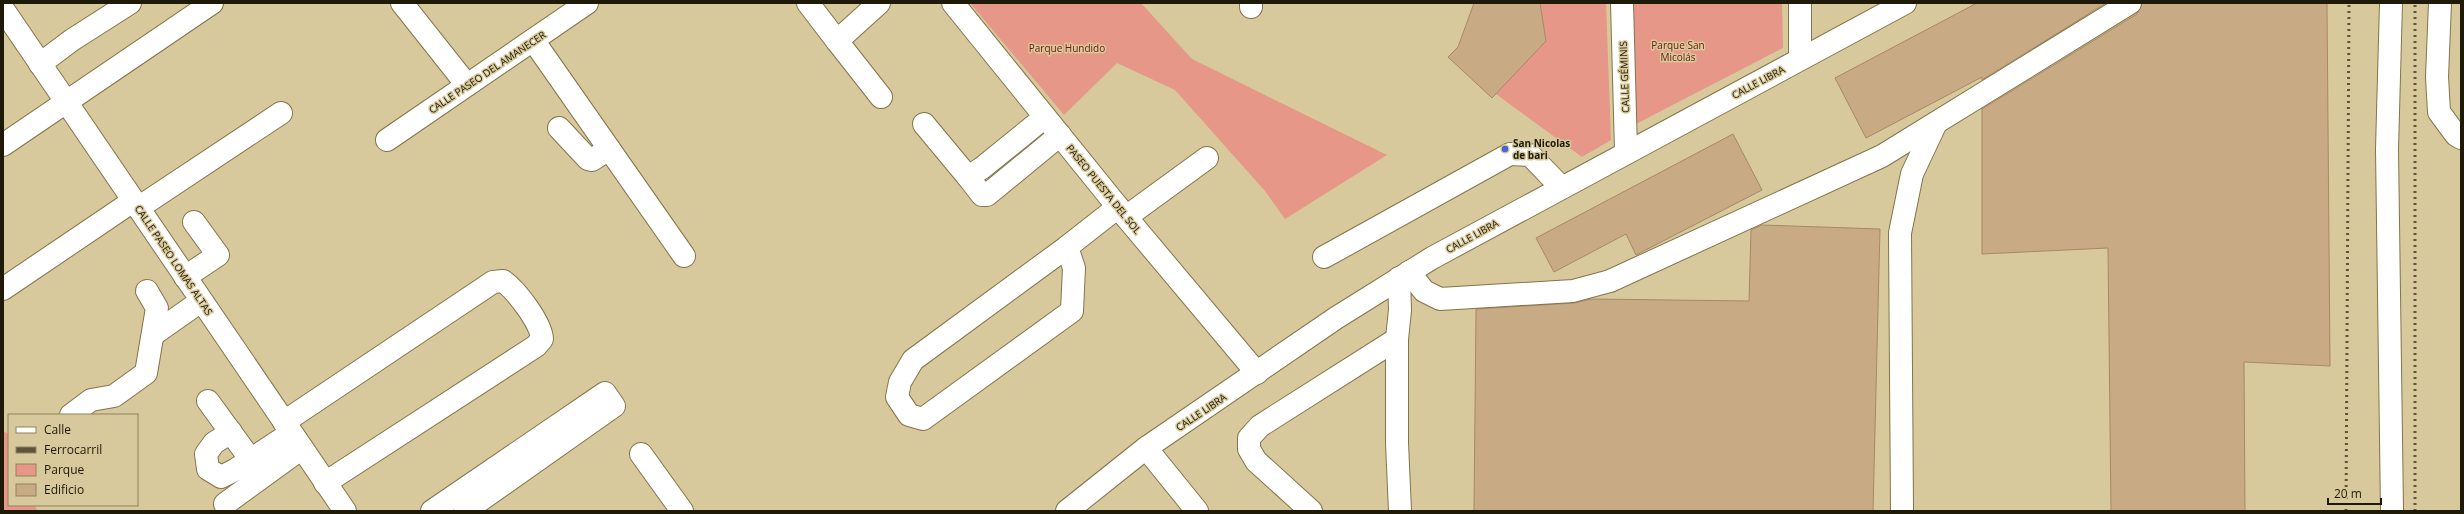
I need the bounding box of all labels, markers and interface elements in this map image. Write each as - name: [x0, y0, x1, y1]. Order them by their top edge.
- street label: CALLE PASEO DEL AMANECER: [426, 28, 548, 116]
- park label: Parque San Micolás: [1651, 38, 1705, 64]
- park label: Parque Hundido: [1029, 41, 1105, 55]
- street label: CALLE GÉMINIS: [1616, 41, 1632, 113]
- street label: CALLE LIBRA: [1729, 62, 1788, 102]
- place label: San Nicolas de bari: [1513, 136, 1570, 162]
- street label: PASEO PUESTA DEL SOL: [1063, 141, 1145, 237]
- marker: San Nicolas de bari: [1500, 144, 1510, 154]
- street label: CALLE PASEO LOMAS ALTAS: [132, 202, 216, 318]
- street label: CALLE LIBRA: [1443, 215, 1501, 256]
- street label: CALLE LIBRA: [1173, 390, 1230, 434]
- legend: [8, 414, 138, 506]
- text: Calle: [44, 421, 71, 438]
- text: Ferrocarril: [44, 441, 102, 458]
- text: Parque: [44, 461, 84, 478]
- scale bar: [2328, 480, 2381, 506]
- text: Edificio: [44, 481, 84, 498]
- text: 20 m: [2334, 485, 2362, 502]

